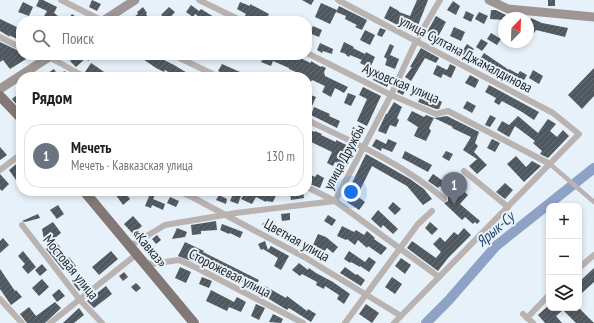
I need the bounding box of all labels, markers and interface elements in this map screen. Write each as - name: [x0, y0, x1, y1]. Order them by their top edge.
- street label: улица Султана Джамалдинова: [396, 11, 536, 97]
- north arrow: [498, 12, 534, 48]
- search box: [16, 16, 312, 60]
- icon: search: [30, 27, 52, 49]
- text: Поиск: [62, 29, 94, 48]
- street label: Ауховская улица: [360, 59, 442, 107]
- text: Рядом: [32, 87, 72, 109]
- street label: улица Дружбы: [319, 121, 369, 193]
- text: Мечеть: [71, 138, 111, 157]
- text: 1: [43, 148, 49, 165]
- text: 130 m: [266, 148, 295, 165]
- text: Мечеть · Кавказская улица: [71, 157, 193, 174]
- pin: 1: [441, 172, 467, 205]
- your location: [341, 182, 361, 202]
- map controls: [546, 203, 582, 311]
- button: +: [546, 203, 582, 239]
- water label: Ярык-Су: [472, 206, 520, 251]
- street label: Цветная улица: [261, 215, 333, 265]
- street label: «Кавказ»: [129, 225, 171, 271]
- street label: Мостовая улица: [39, 231, 103, 303]
- button: −: [546, 239, 582, 275]
- street label: Сторожевая улица: [186, 245, 274, 301]
- button: layers: [546, 275, 582, 311]

